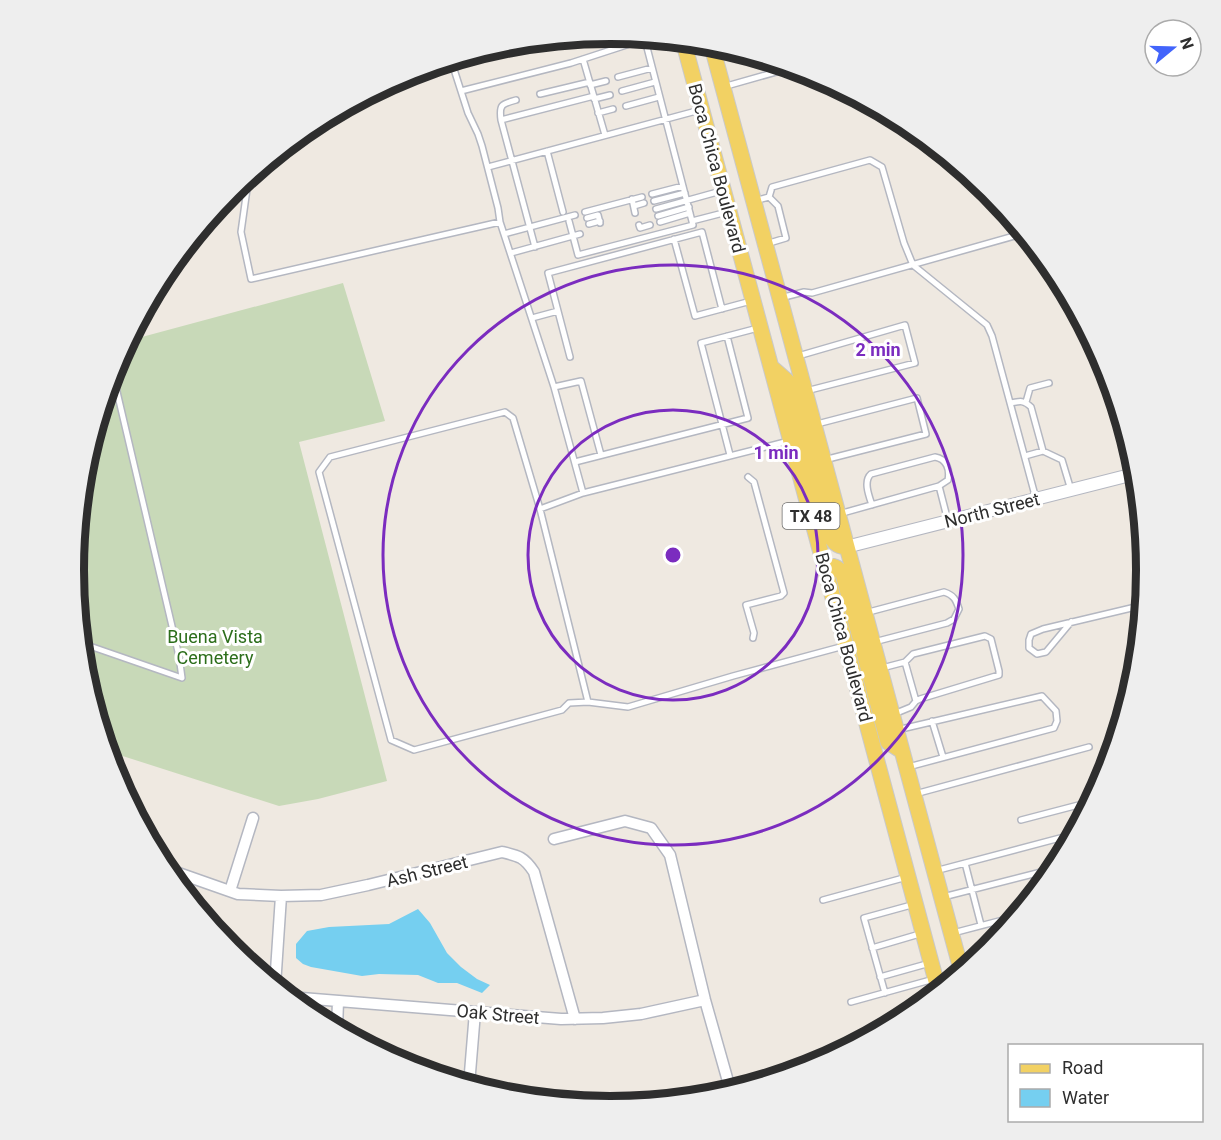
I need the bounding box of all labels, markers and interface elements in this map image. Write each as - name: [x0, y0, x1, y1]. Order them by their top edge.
- north arrow: [1143, 18, 1203, 78]
- text: N: [1176, 35, 1198, 52]
- street label: Boca Chica Boulevard: [684, 81, 750, 255]
- text: 2 min: [855, 339, 901, 360]
- text: 1 min: [753, 442, 799, 463]
- street label: North Street: [942, 488, 1042, 532]
- road number: TX 48: [782, 503, 840, 529]
- centre of rings: [663, 545, 683, 565]
- street label: Boca Chica Boulevard: [811, 550, 877, 724]
- park label: Buena Vista Cemetery: [167, 626, 263, 668]
- street label: Ash Street: [384, 851, 470, 891]
- street label: Oak Street: [456, 1000, 540, 1028]
- legend: [1008, 1044, 1203, 1122]
- text: Road: [1062, 1057, 1103, 1078]
- text: Water: [1062, 1087, 1109, 1108]

